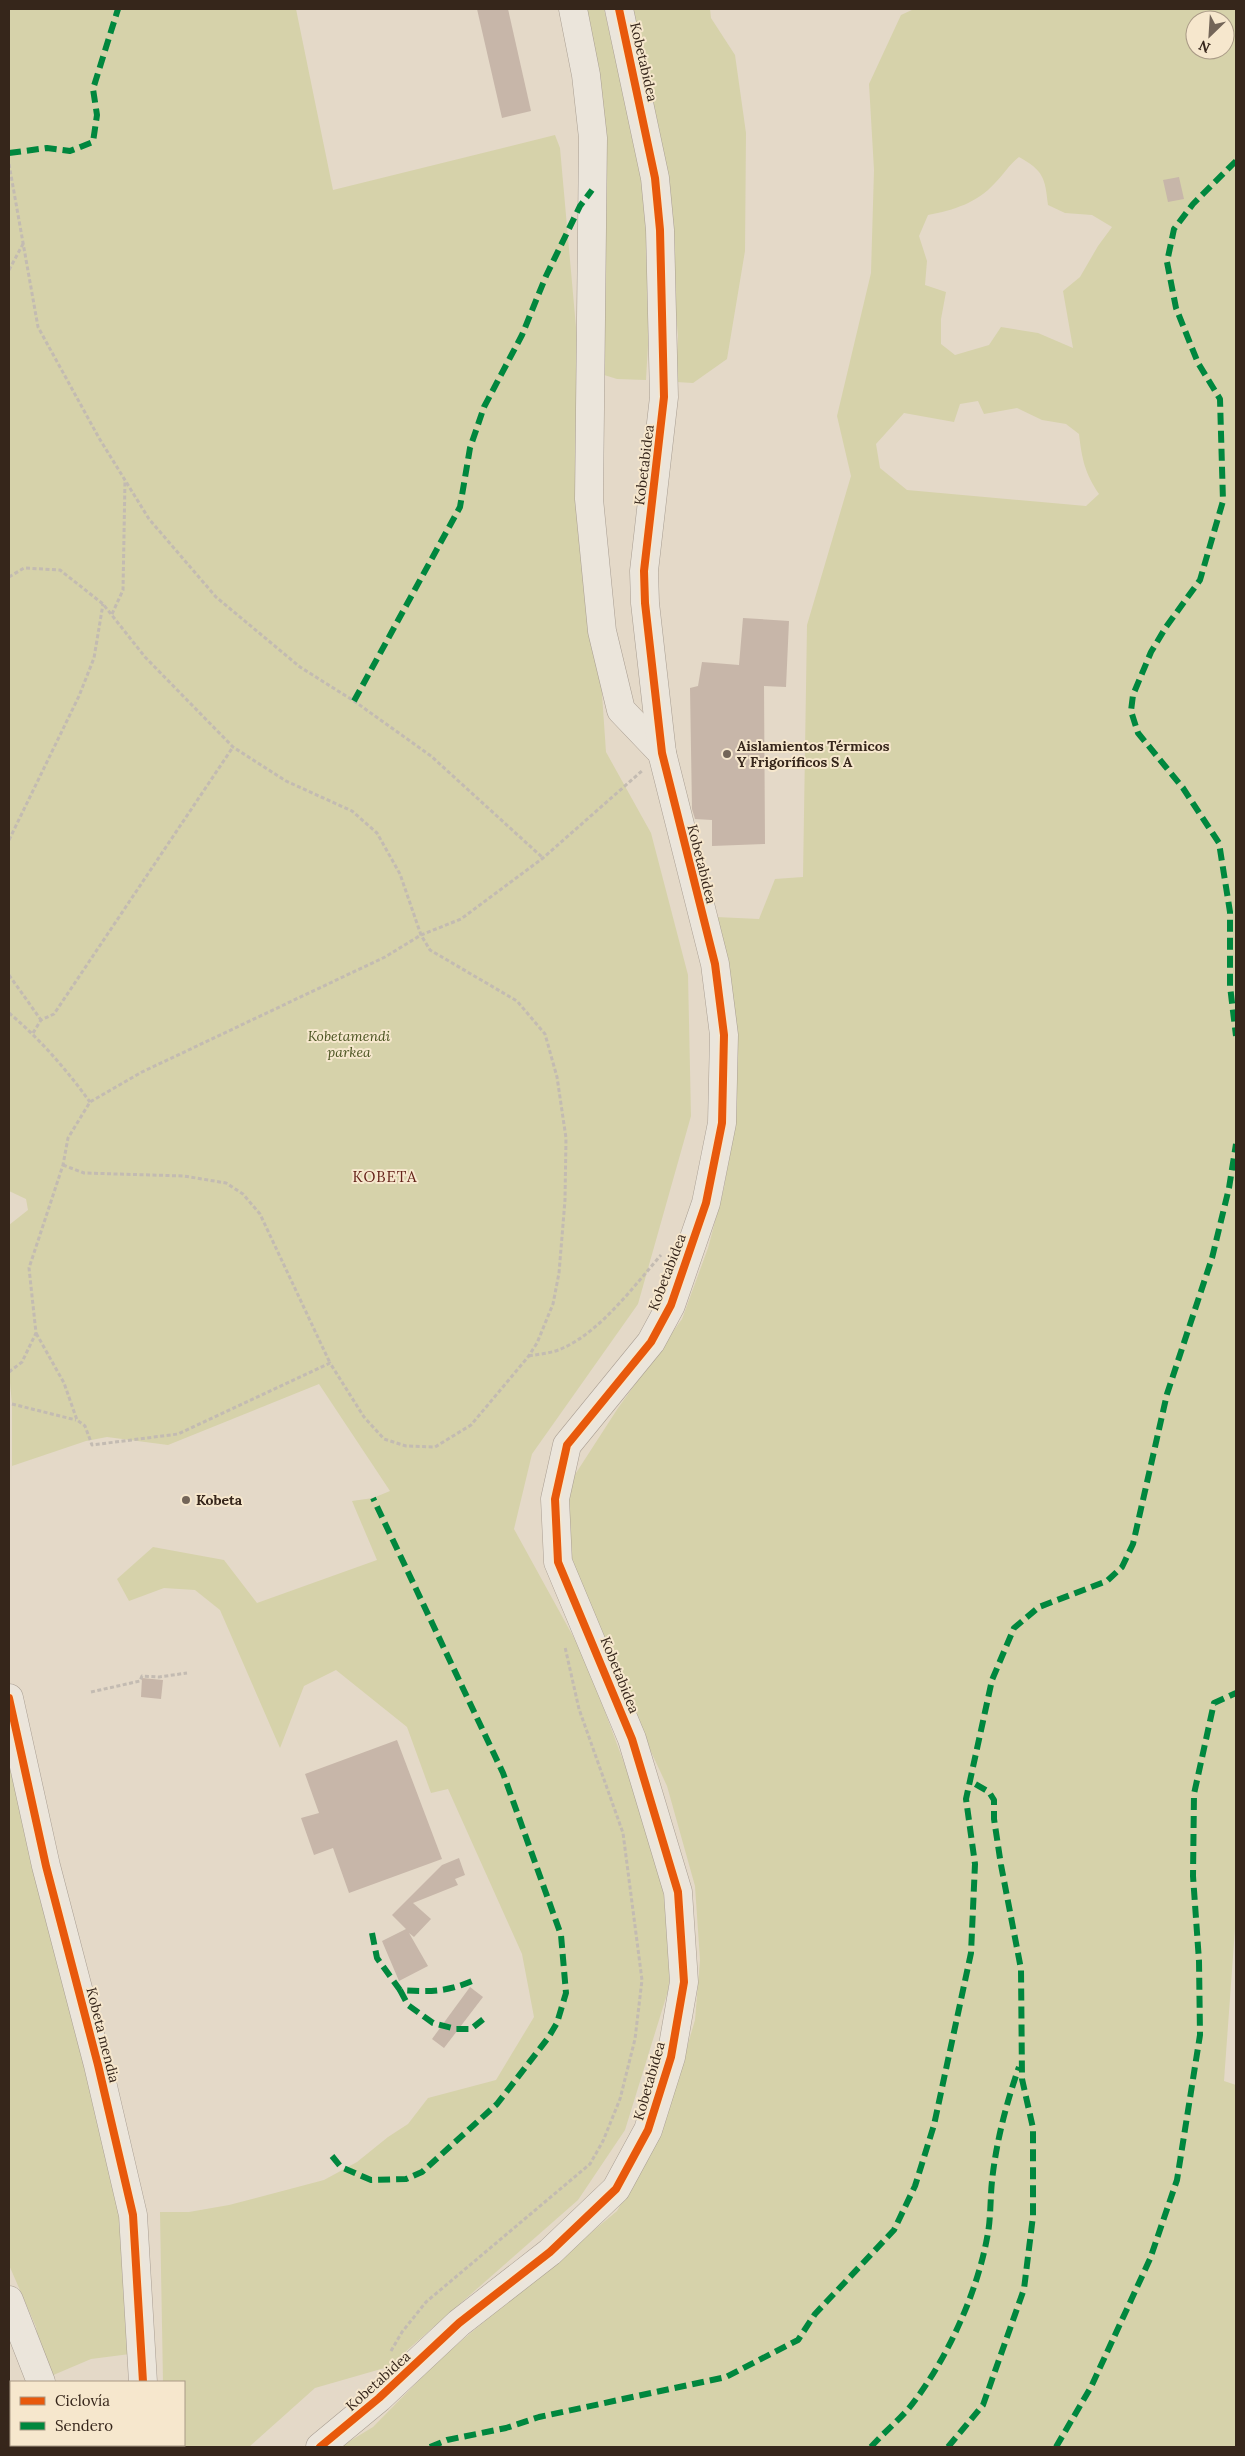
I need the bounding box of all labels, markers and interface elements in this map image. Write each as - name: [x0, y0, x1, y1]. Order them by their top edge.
- north arrow: [1185, 10, 1235, 60]
- street label: Kobetabidea: [626, 20, 662, 104]
- text: N: [1196, 36, 1213, 57]
- street label: Kobetabidea: [630, 424, 658, 506]
- place label: Aislamientos Térmicos Y Frigoríficos S A: [737, 737, 890, 771]
- marker: Aislamientos Térmicos Y Frigoríficos S A: [721, 748, 733, 760]
- street label: Kobetabidea: [683, 822, 721, 906]
- park label: Kobetamendi parkea: [308, 1027, 391, 1061]
- district label: KOBETA: [353, 1167, 417, 1186]
- street label: Kobetabidea: [644, 1231, 690, 1313]
- place label: Kobeta: [196, 1491, 243, 1509]
- marker: Kobeta: [180, 1494, 192, 1506]
- street label: Kobetabidea: [596, 1634, 644, 1716]
- street label: Kobeta mendia: [82, 1985, 124, 2085]
- street label: Kobetabidea: [629, 2040, 669, 2122]
- street label: Kobetabidea: [342, 2347, 414, 2415]
- legend: [10, 2381, 185, 2446]
- text: Ciclovía: [55, 2391, 110, 2410]
- text: Sendero: [55, 2416, 113, 2435]

